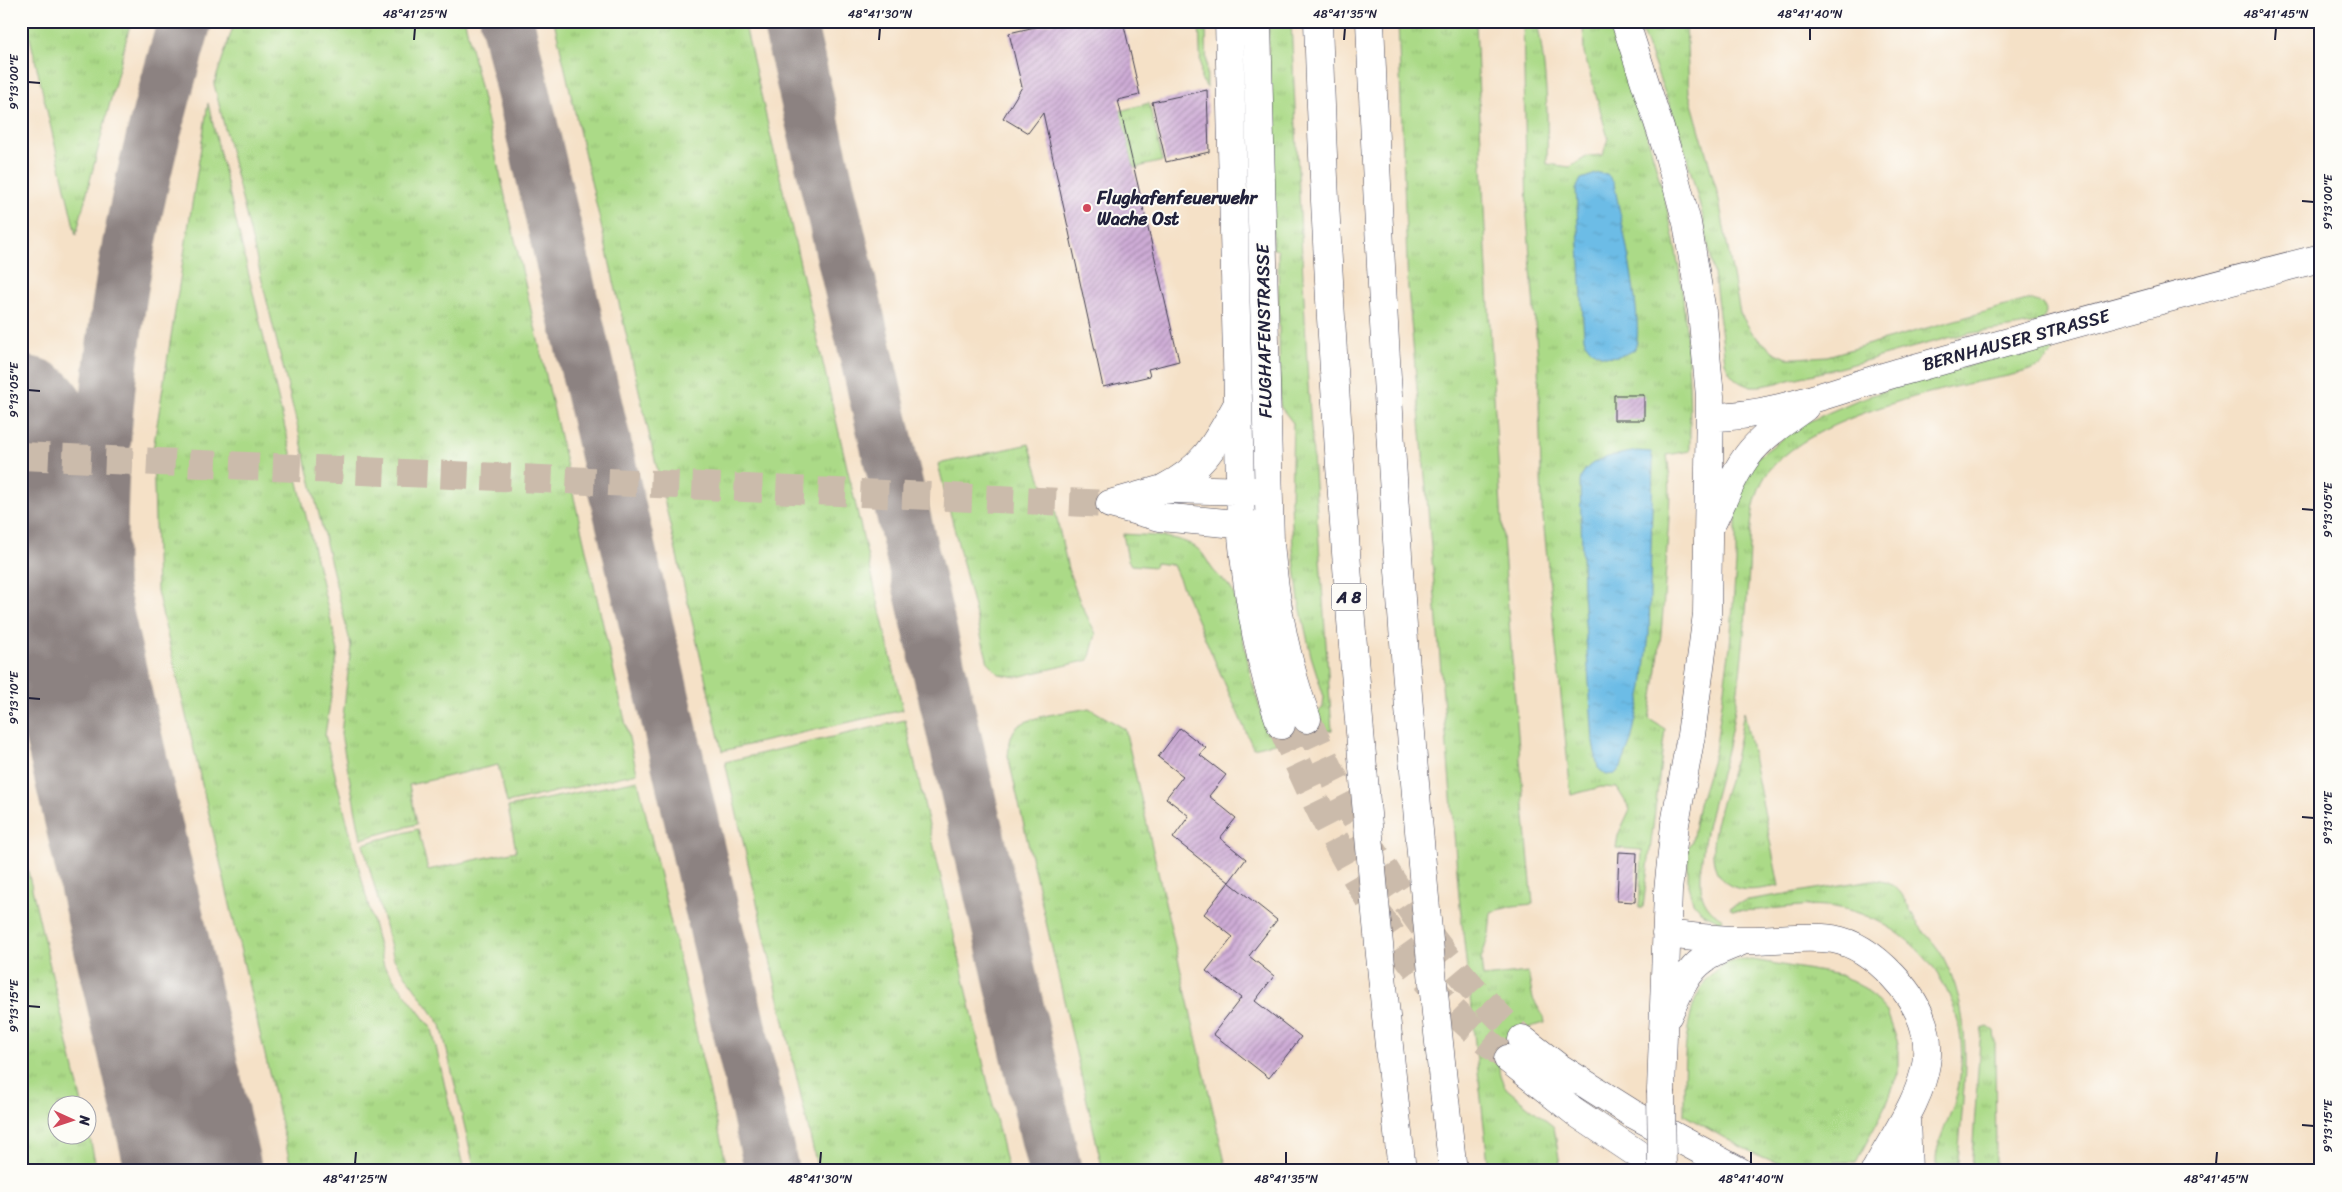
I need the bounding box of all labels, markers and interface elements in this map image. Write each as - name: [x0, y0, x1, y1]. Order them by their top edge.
- text: 48°41'25"N: [383, 3, 448, 25]
- text: 48°41'30"N: [848, 3, 913, 25]
- text: 48°41'35"N: [1313, 3, 1378, 25]
- text: 48°41'40"N: [1777, 3, 1843, 25]
- text: 48°41'45"N: [2243, 3, 2309, 25]
- text: 9°13'00"E: [3, 53, 25, 110]
- text: 9°13'00"E: [2317, 173, 2339, 230]
- place label: Flughafenfeuerwehr Wache Ost: [1096, 182, 1258, 235]
- marker: Flughafenfeuerwehr Wache Ost: [1081, 202, 1093, 214]
- street label: FLUGHAFENSTRASSE: [1246, 243, 1282, 418]
- street label: BERNHAUSER STRASSE: [1919, 299, 2114, 380]
- text: 9°13'05"E: [3, 361, 25, 418]
- text: 9°13'05"E: [2317, 481, 2339, 538]
- road number: A 8: [1332, 584, 1366, 610]
- text: 9°13'10"E: [3, 670, 25, 725]
- text: 9°13'10"E: [2317, 790, 2339, 845]
- text: 9°13'15"E: [3, 978, 25, 1032]
- north arrow: [48, 1094, 98, 1144]
- text: 9°13'15"E: [2317, 1098, 2339, 1152]
- text: N: [72, 1114, 97, 1126]
- text: 48°41'25"N: [323, 1168, 388, 1190]
- text: 48°41'30"N: [788, 1168, 853, 1190]
- text: 48°41'35"N: [1254, 1168, 1319, 1190]
- text: 48°41'40"N: [1718, 1168, 1784, 1190]
- text: 48°41'45"N: [2183, 1168, 2249, 1190]

